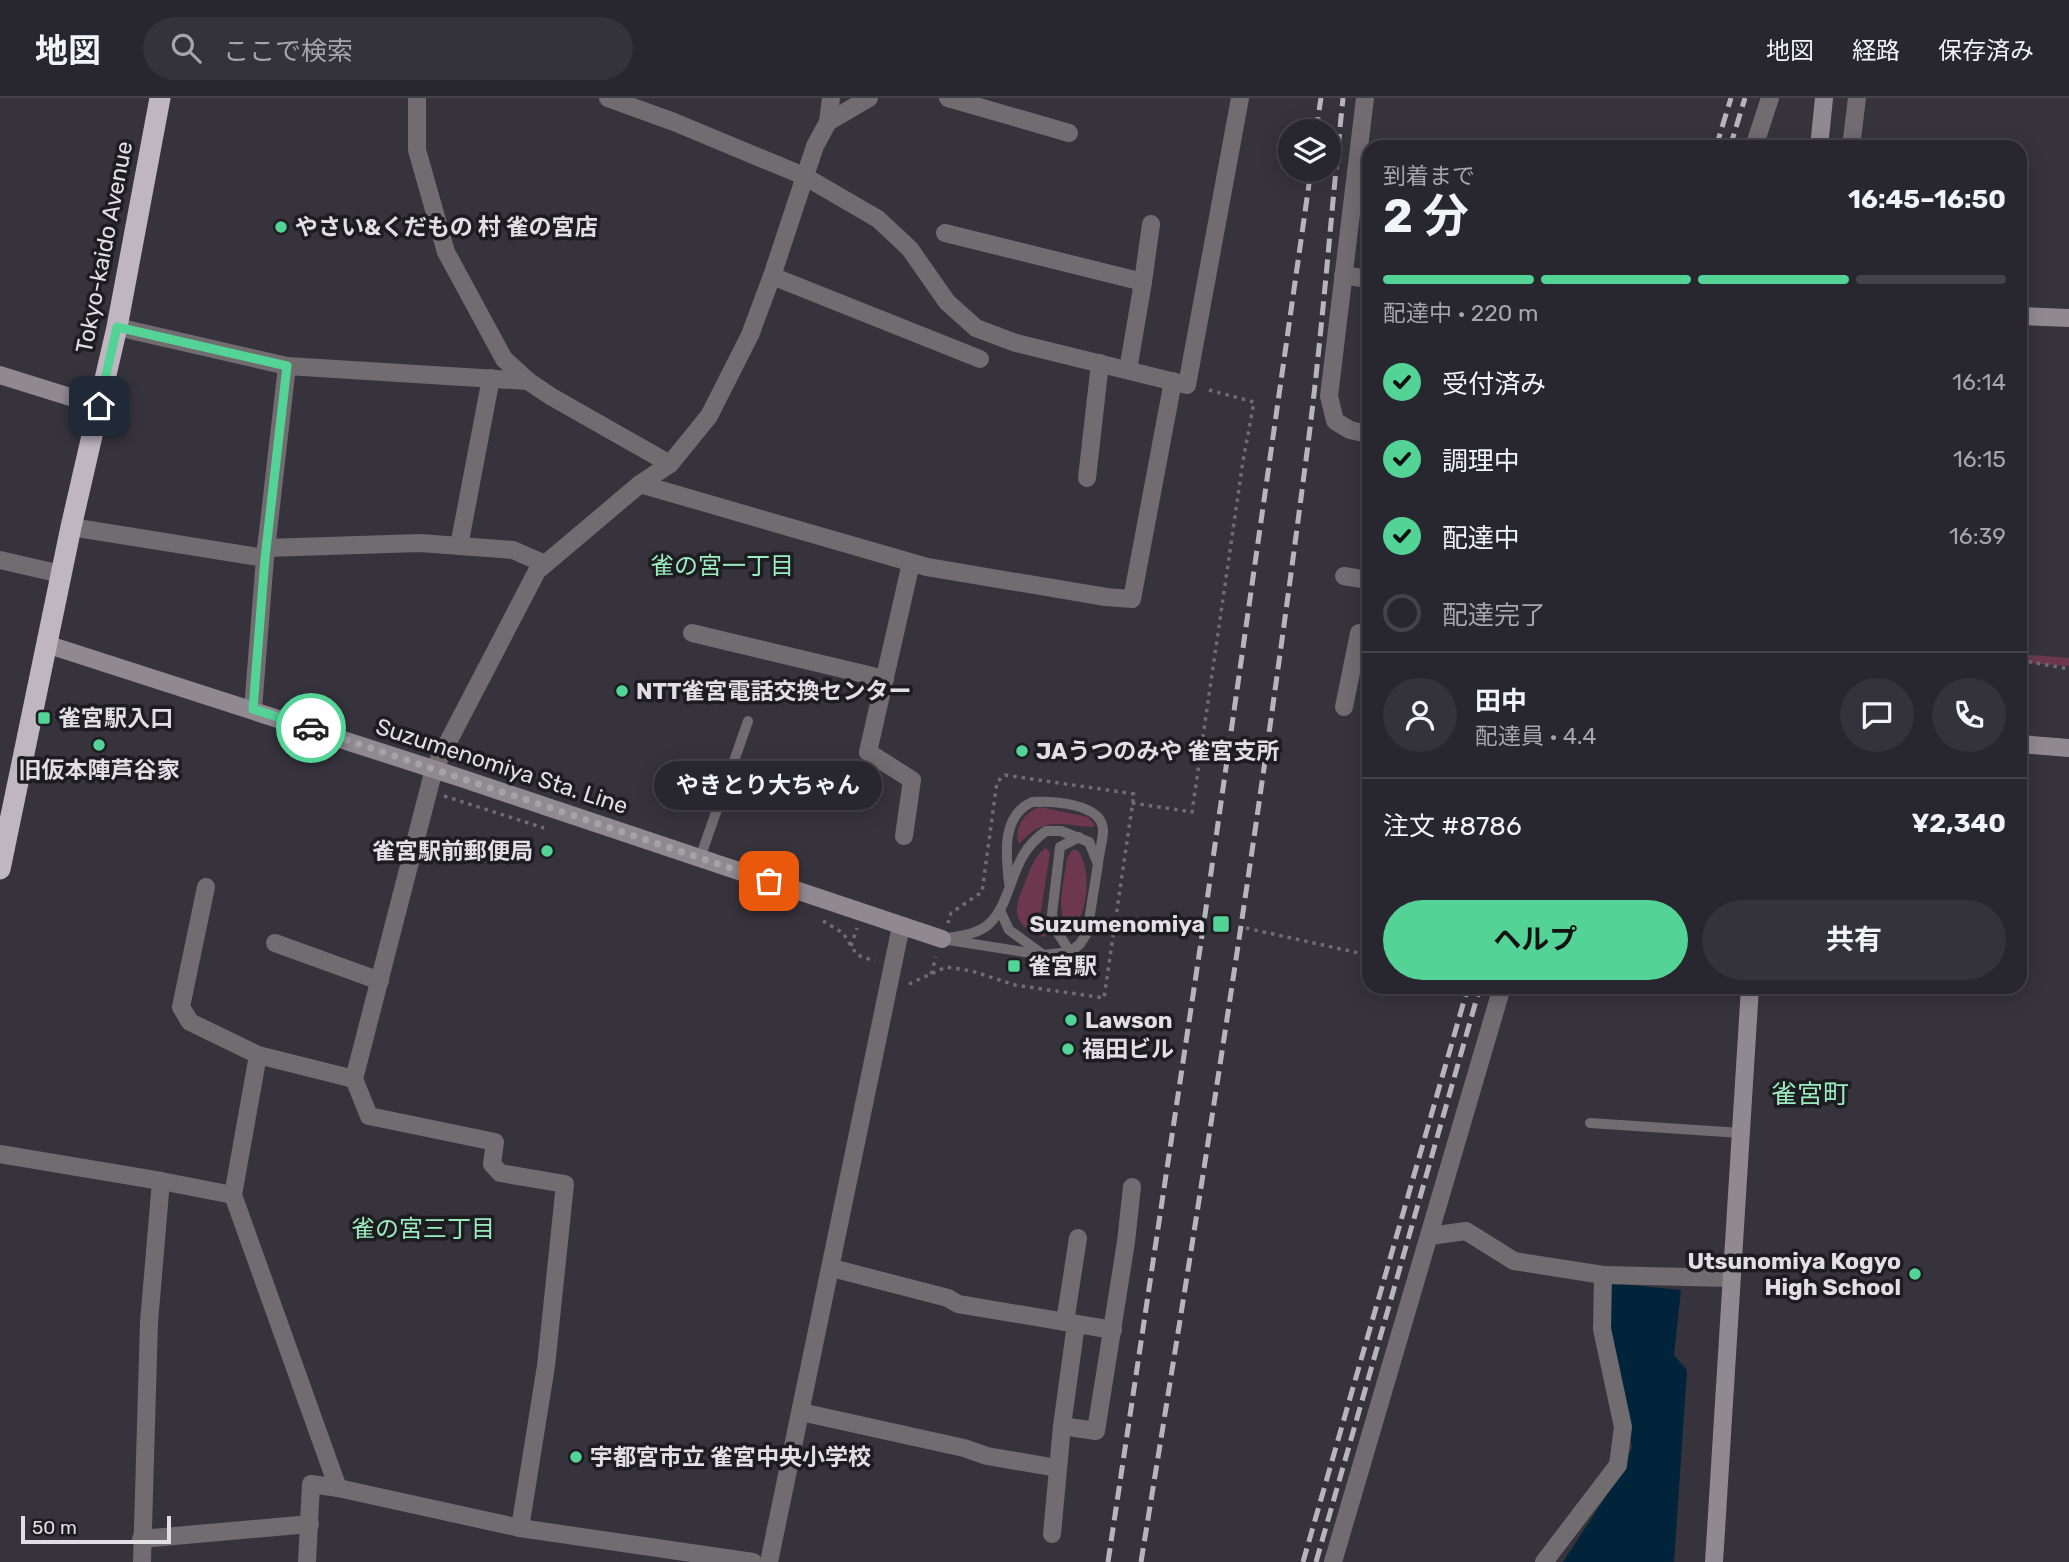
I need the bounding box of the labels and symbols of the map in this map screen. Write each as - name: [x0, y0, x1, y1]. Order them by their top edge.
- street label: Tokyo-kaido Avenue: [70, 139, 138, 355]
- place label: やさい&くだもの 村 雀の宮店: [295, 213, 598, 241]
- marker: やさい&くだもの 村 雀の宮店: [273, 219, 289, 235]
- pin: [69, 376, 129, 436]
- district label: 雀の宮一丁目: [650, 552, 794, 580]
- place label: NTT雀宮電話交換センター: [636, 677, 912, 705]
- marker: NTT雀宮電話交換センター: [614, 683, 630, 699]
- courier: [276, 693, 346, 763]
- place label: 雀宮駅入口: [58, 704, 173, 732]
- marker: 雀宮駅入口: [36, 710, 52, 726]
- street label: Suzumenomiya Sta. Line: [372, 712, 632, 820]
- marker: 旧仮本陣芦谷家: [91, 737, 107, 753]
- place label: JAうつのみや 雀宮支所: [1036, 737, 1279, 765]
- marker: JAうつのみや 雀宮支所: [1014, 743, 1030, 759]
- place label: 旧仮本陣芦谷家: [19, 756, 180, 784]
- callout: やきとり大ちゃん: [655, 762, 883, 811]
- place label: 雀宮駅前郵便局: [372, 837, 533, 865]
- marker: 雀宮駅前郵便局: [539, 843, 555, 859]
- pin: [739, 851, 799, 911]
- place label: Suzumenomiya: [1030, 910, 1205, 938]
- marker: Suzumenomiya: [1211, 914, 1231, 934]
- place label: 雀宮駅: [1028, 952, 1097, 980]
- marker: 雀宮駅: [1006, 958, 1022, 974]
- place label: Lawson: [1085, 1006, 1173, 1034]
- marker: Lawson: [1063, 1012, 1079, 1028]
- place label: 福田ビル: [1082, 1035, 1174, 1063]
- marker: 福田ビル: [1060, 1041, 1076, 1057]
- district label: 雀宮町: [1771, 1079, 1849, 1110]
- district label: 雀の宮三丁目: [351, 1215, 495, 1243]
- place label: Utsunomiya Kogyo High School: [1687, 1247, 1901, 1301]
- marker: Utsunomiya Kogyo High School: [1907, 1266, 1923, 1282]
- place label: 宇都宮市立 雀宮中央小学校: [590, 1443, 871, 1471]
- marker: 宇都宮市立 雀宮中央小学校: [568, 1449, 584, 1465]
- scale bar: [21, 1513, 172, 1545]

